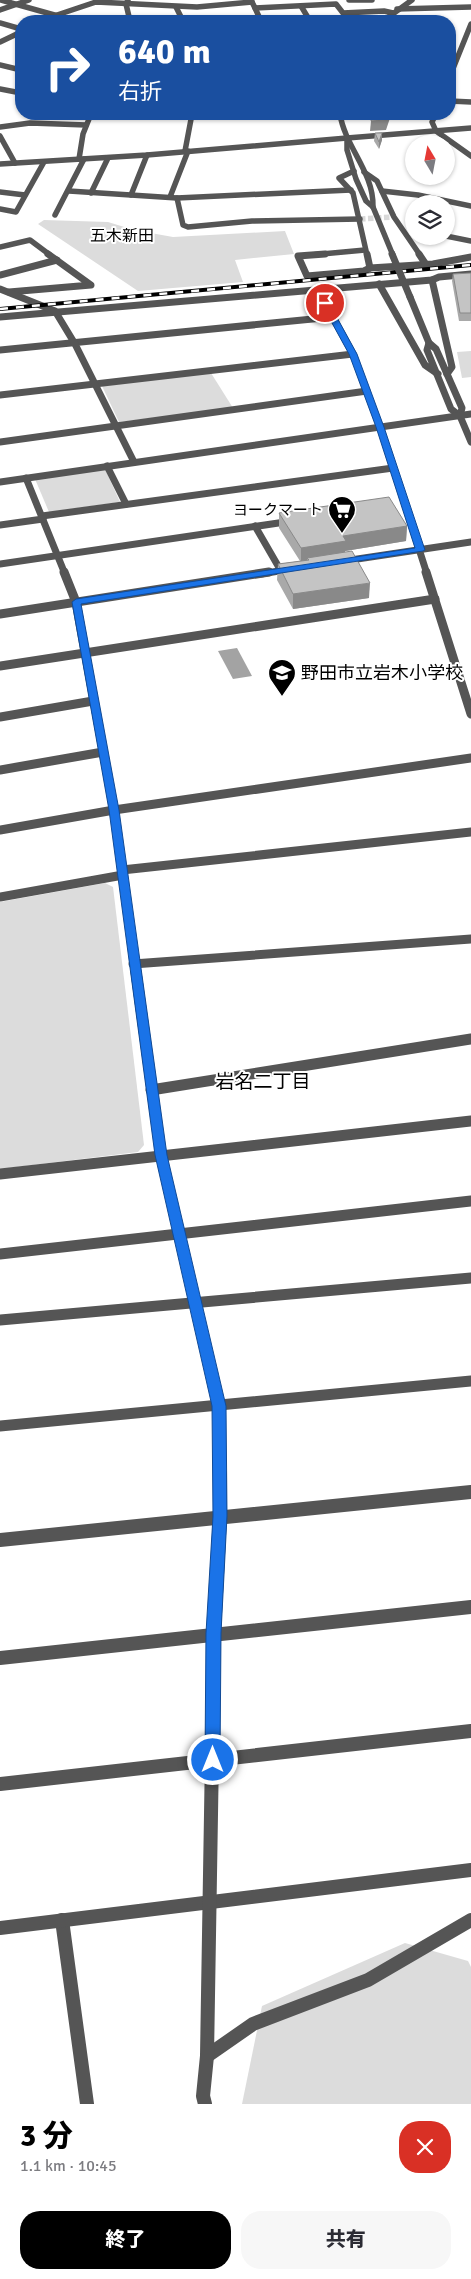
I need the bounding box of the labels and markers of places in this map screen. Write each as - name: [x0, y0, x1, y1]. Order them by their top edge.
- pin: [304, 282, 346, 324]
- supermarket icon: ヨークマート: [327, 495, 357, 534]
- place label: ヨークマート: [233, 501, 323, 519]
- school or university icon: 野田市立岩木小学校: [267, 658, 297, 697]
- place label: 野田市立岩木小学校: [301, 662, 463, 684]

